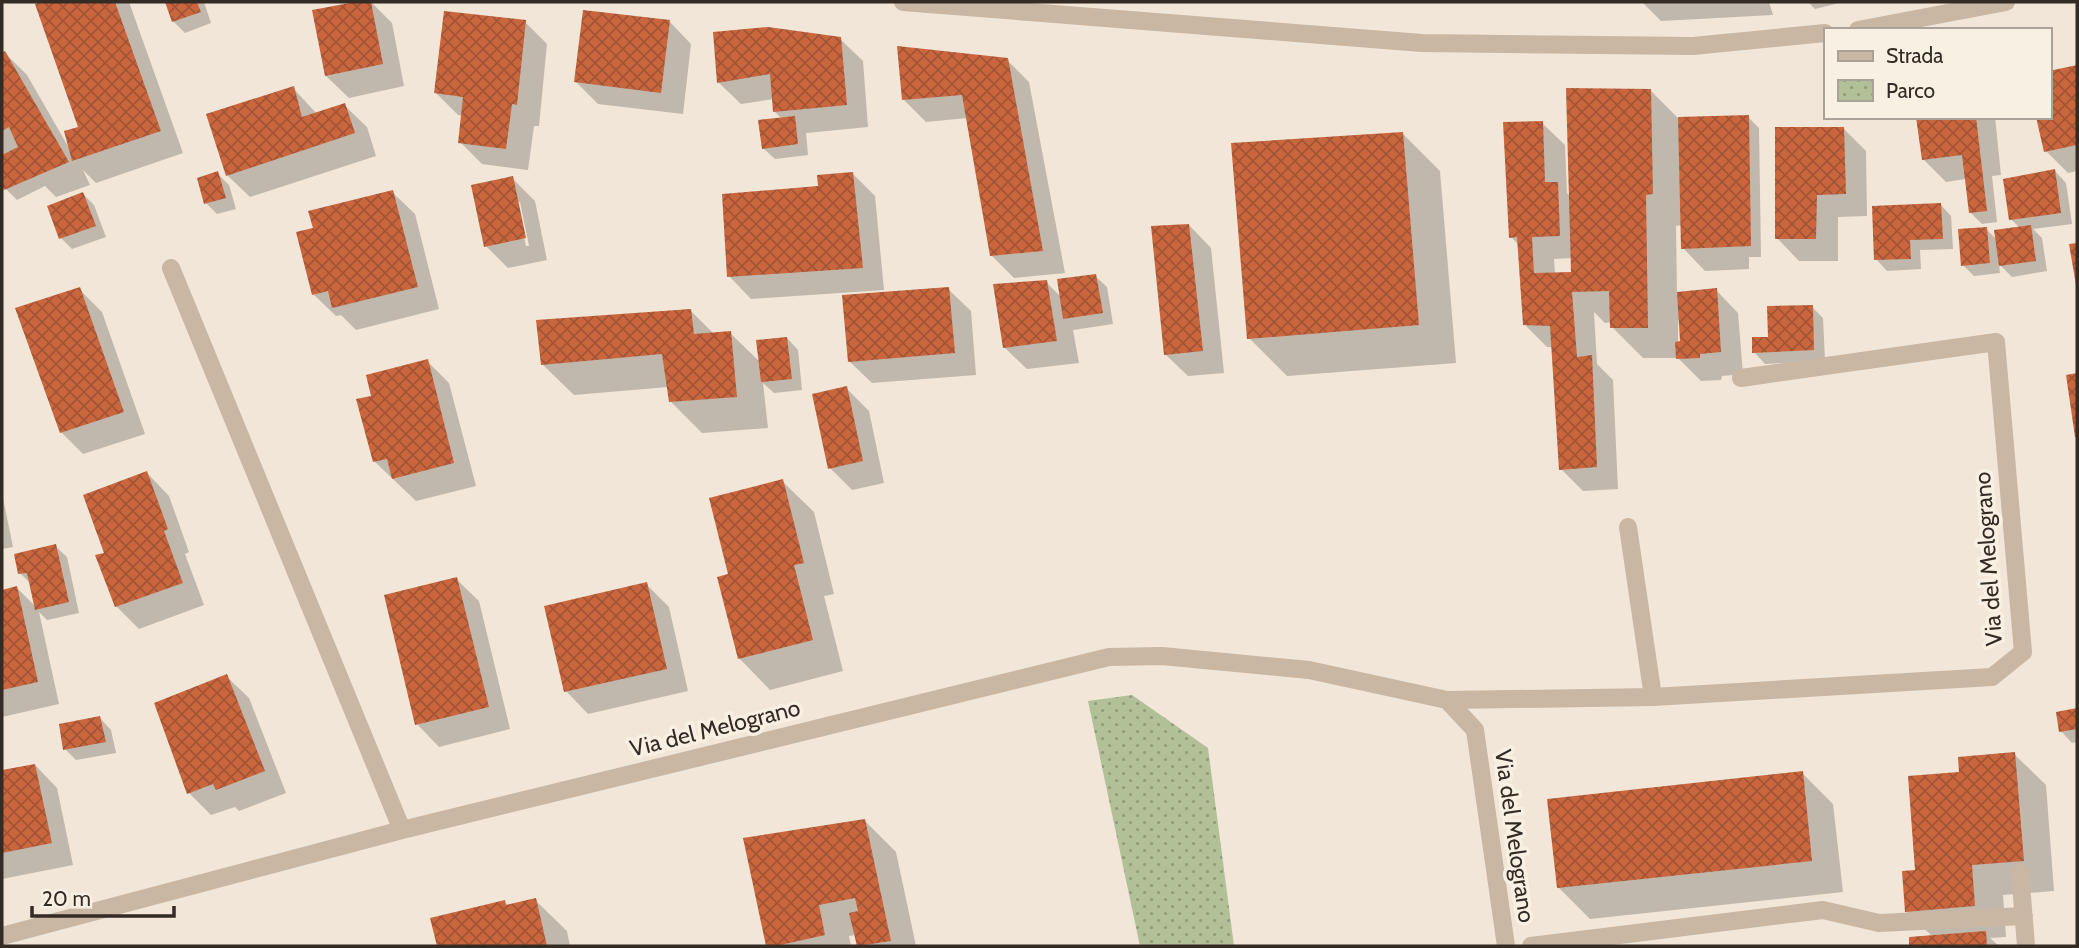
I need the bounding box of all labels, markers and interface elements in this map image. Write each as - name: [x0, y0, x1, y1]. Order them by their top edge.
- legend: [1824, 28, 2051, 119]
- text: Strada: [1886, 43, 1943, 68]
- text: Parco: [1886, 78, 1935, 103]
- street label: Via del Melograno: [1968, 471, 2008, 647]
- street label: Via del Melograno: [627, 693, 803, 763]
- street label: Via del Melograno: [1489, 748, 1541, 924]
- scale bar: [32, 874, 173, 918]
- text: 20 m: [42, 886, 91, 911]

